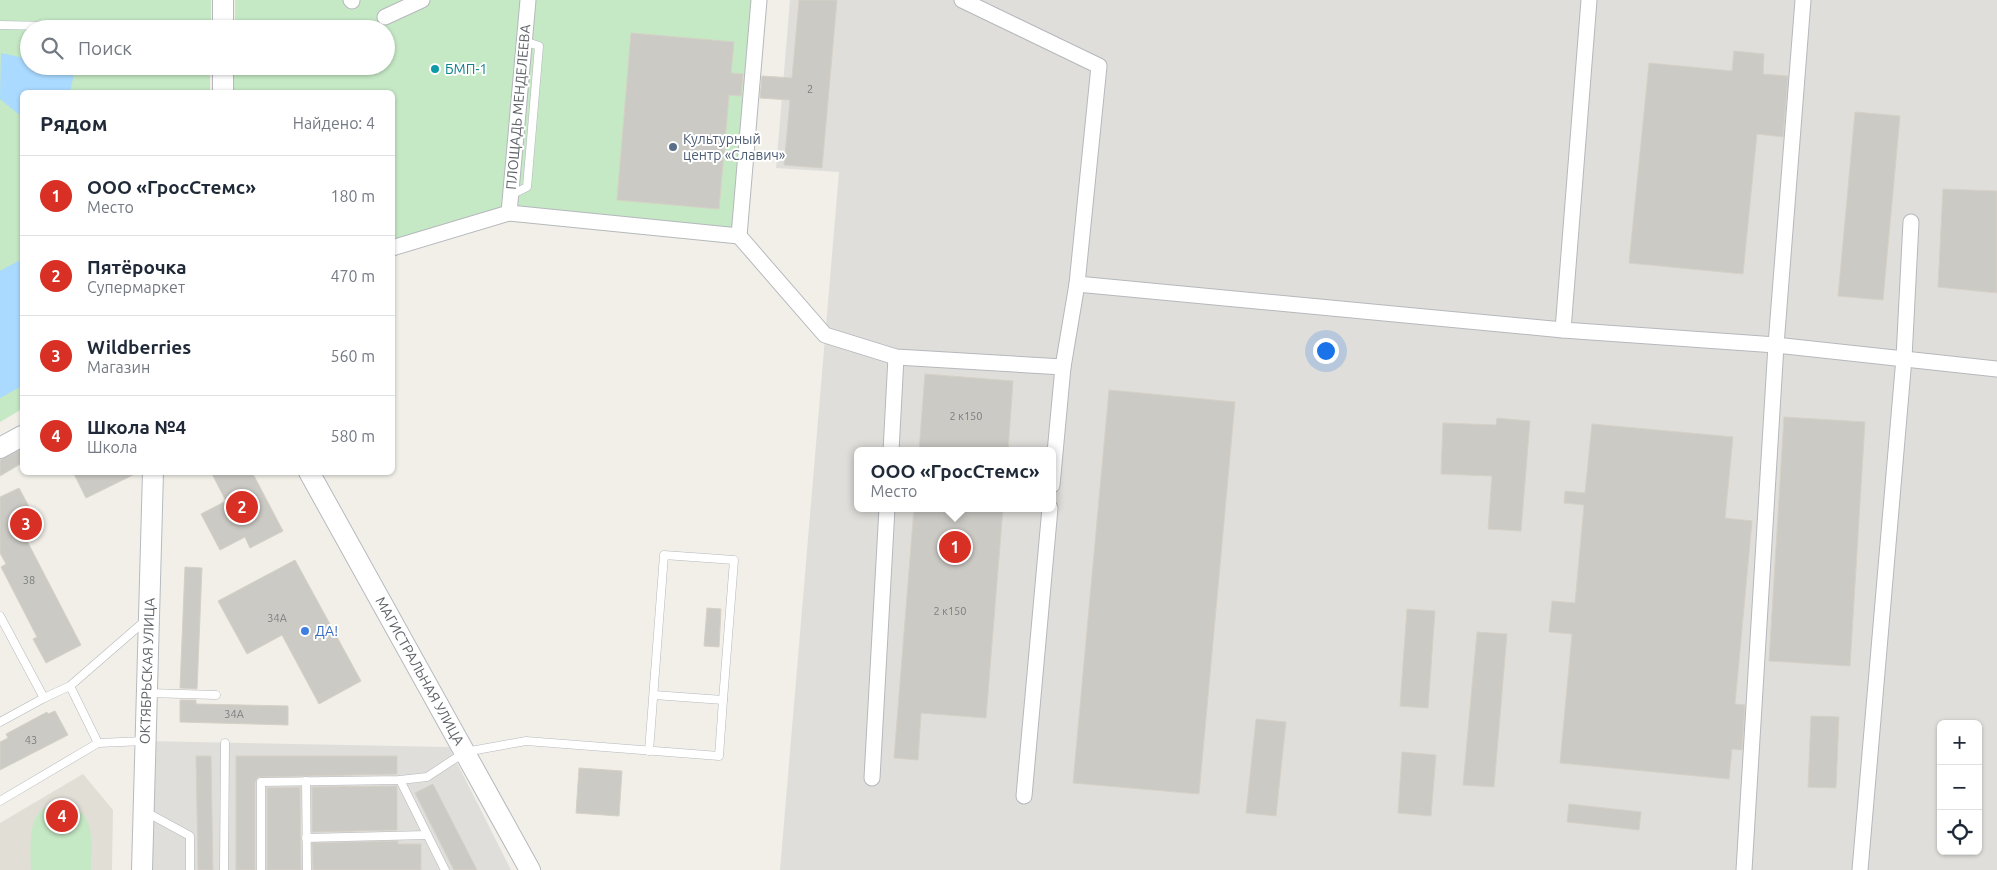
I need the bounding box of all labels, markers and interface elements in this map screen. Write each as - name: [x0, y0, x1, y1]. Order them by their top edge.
- search box: [20, 20, 395, 75]
- street label: ПЛОЩАДЬ МЕНДЕЛЕЕВА: [503, 24, 533, 190]
- icon: search: [38, 34, 66, 62]
- text: Поиск: [78, 37, 132, 59]
- place label: БМП-1: [445, 61, 487, 77]
- marker: БМП-1: [429, 63, 441, 75]
- house number: 2: [807, 83, 813, 95]
- text: Рядом: [40, 111, 108, 135]
- text: Найдено: 4: [293, 114, 375, 132]
- place label: Культурный центр «Славич»: [683, 131, 786, 163]
- marker: Культурный центр «Славич»: [667, 141, 679, 153]
- text: ООО «ГросСтемс»: [87, 176, 256, 198]
- text: 1: [51, 187, 61, 205]
- text: 180 m: [330, 187, 375, 205]
- text: Место: [87, 198, 134, 216]
- text: Пятёрочка: [87, 256, 186, 278]
- text: 2: [51, 267, 61, 285]
- text: 470 m: [330, 267, 375, 285]
- text: Супермаркет: [87, 278, 185, 296]
- text: Wildberries: [87, 336, 191, 358]
- your location: [1313, 338, 1339, 364]
- text: 3: [51, 347, 61, 365]
- text: 560 m: [330, 347, 375, 365]
- text: Магазин: [87, 358, 150, 376]
- house number: 2 к150: [950, 410, 983, 422]
- text: Школа №4: [87, 416, 186, 438]
- text: 4: [51, 427, 61, 445]
- text: 580 m: [330, 427, 375, 445]
- text: Школа: [87, 438, 137, 456]
- popup: [854, 447, 1056, 512]
- text: ООО «ГросСтемс»: [871, 460, 1039, 482]
- text: Место: [871, 482, 917, 500]
- pin: 2: [226, 488, 258, 526]
- pin: 3: [10, 505, 42, 543]
- pin: 1: [939, 528, 971, 566]
- house number: 38: [23, 574, 35, 586]
- street label: МАГИСТРАЛЬНАЯ УЛИЦА: [372, 594, 468, 748]
- street label: ОКТЯБРЬСКАЯ УЛИЦА: [136, 598, 158, 744]
- house number: 2 к150: [934, 605, 967, 617]
- house number: 34А: [267, 612, 288, 624]
- place label: ДА!: [315, 623, 338, 639]
- marker: ДА!: [299, 625, 311, 637]
- house number: 34А: [224, 708, 245, 720]
- map controls: [1937, 720, 1982, 855]
- button: +: [1937, 720, 1982, 765]
- house number: 43: [25, 734, 37, 746]
- button: −: [1937, 765, 1982, 810]
- pin: 4: [46, 797, 78, 835]
- button: locate: [1937, 810, 1982, 855]

